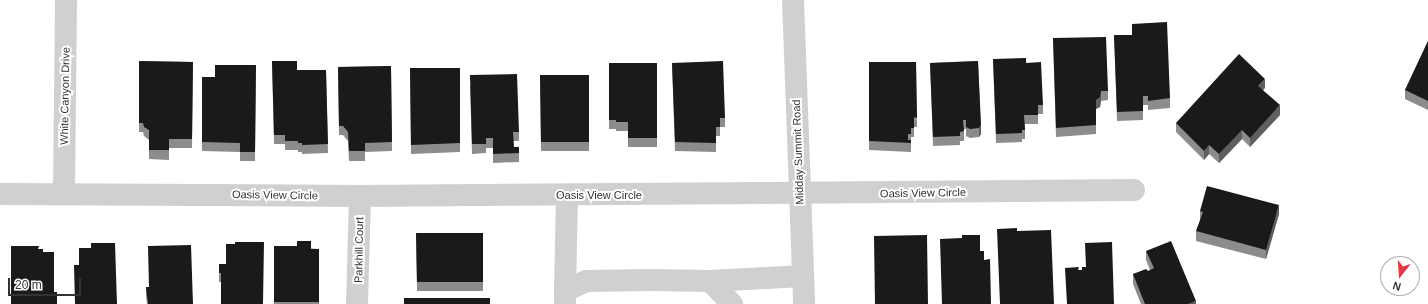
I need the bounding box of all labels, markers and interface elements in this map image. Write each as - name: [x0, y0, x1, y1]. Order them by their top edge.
- street label: White Canyon Drive: [58, 47, 72, 145]
- street label: Midday Summit Road: [790, 99, 806, 205]
- street label: Oasis View Circle: [880, 186, 966, 200]
- street label: Oasis View Circle: [232, 188, 318, 202]
- street label: Oasis View Circle: [556, 188, 642, 202]
- street label: Parkhill Court: [352, 217, 366, 283]
- north arrow: [1380, 256, 1420, 296]
- scale bar: [10, 270, 83, 296]
- text: 20 m: [15, 278, 42, 292]
- text: N: [1391, 280, 1402, 293]

